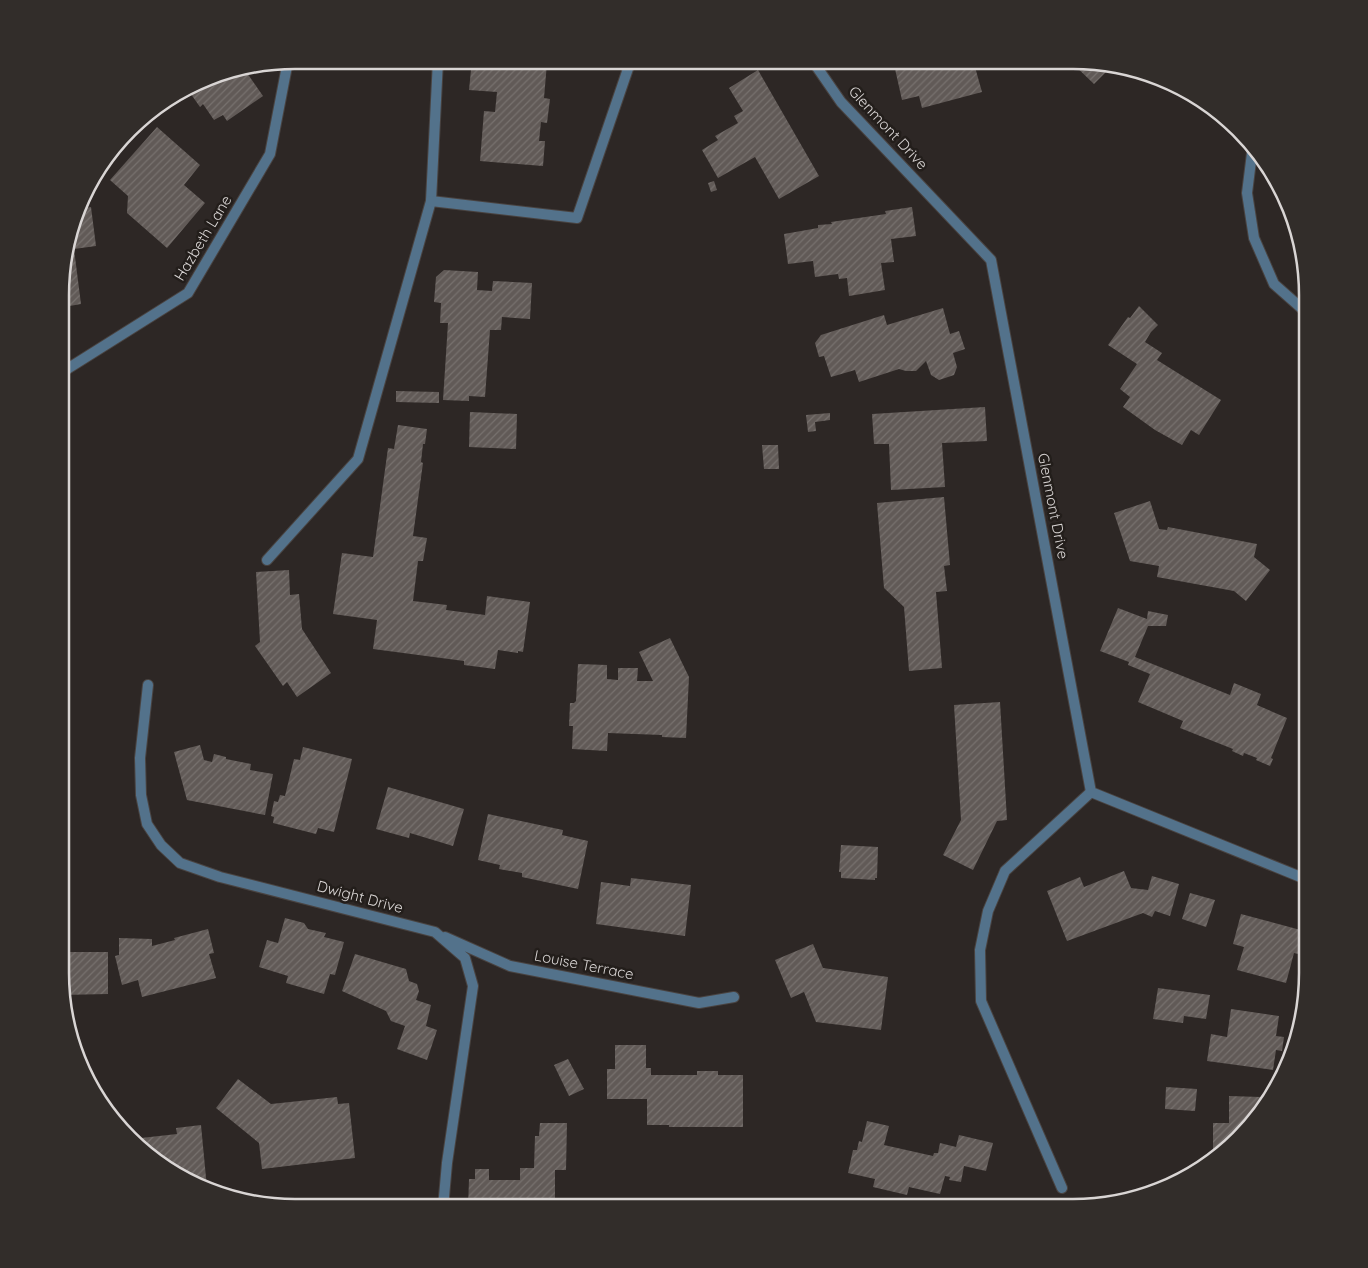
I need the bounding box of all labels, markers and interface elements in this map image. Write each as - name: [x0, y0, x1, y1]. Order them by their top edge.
- street label: Glenmont Drive: [845, 82, 932, 173]
- street label: Hazbeth Lane: [170, 191, 236, 284]
- street label: Glenmont Drive: [1034, 451, 1073, 561]
- street label: Dwight Drive: [315, 876, 405, 917]
- street label: Louise Terrace: [533, 946, 635, 983]

